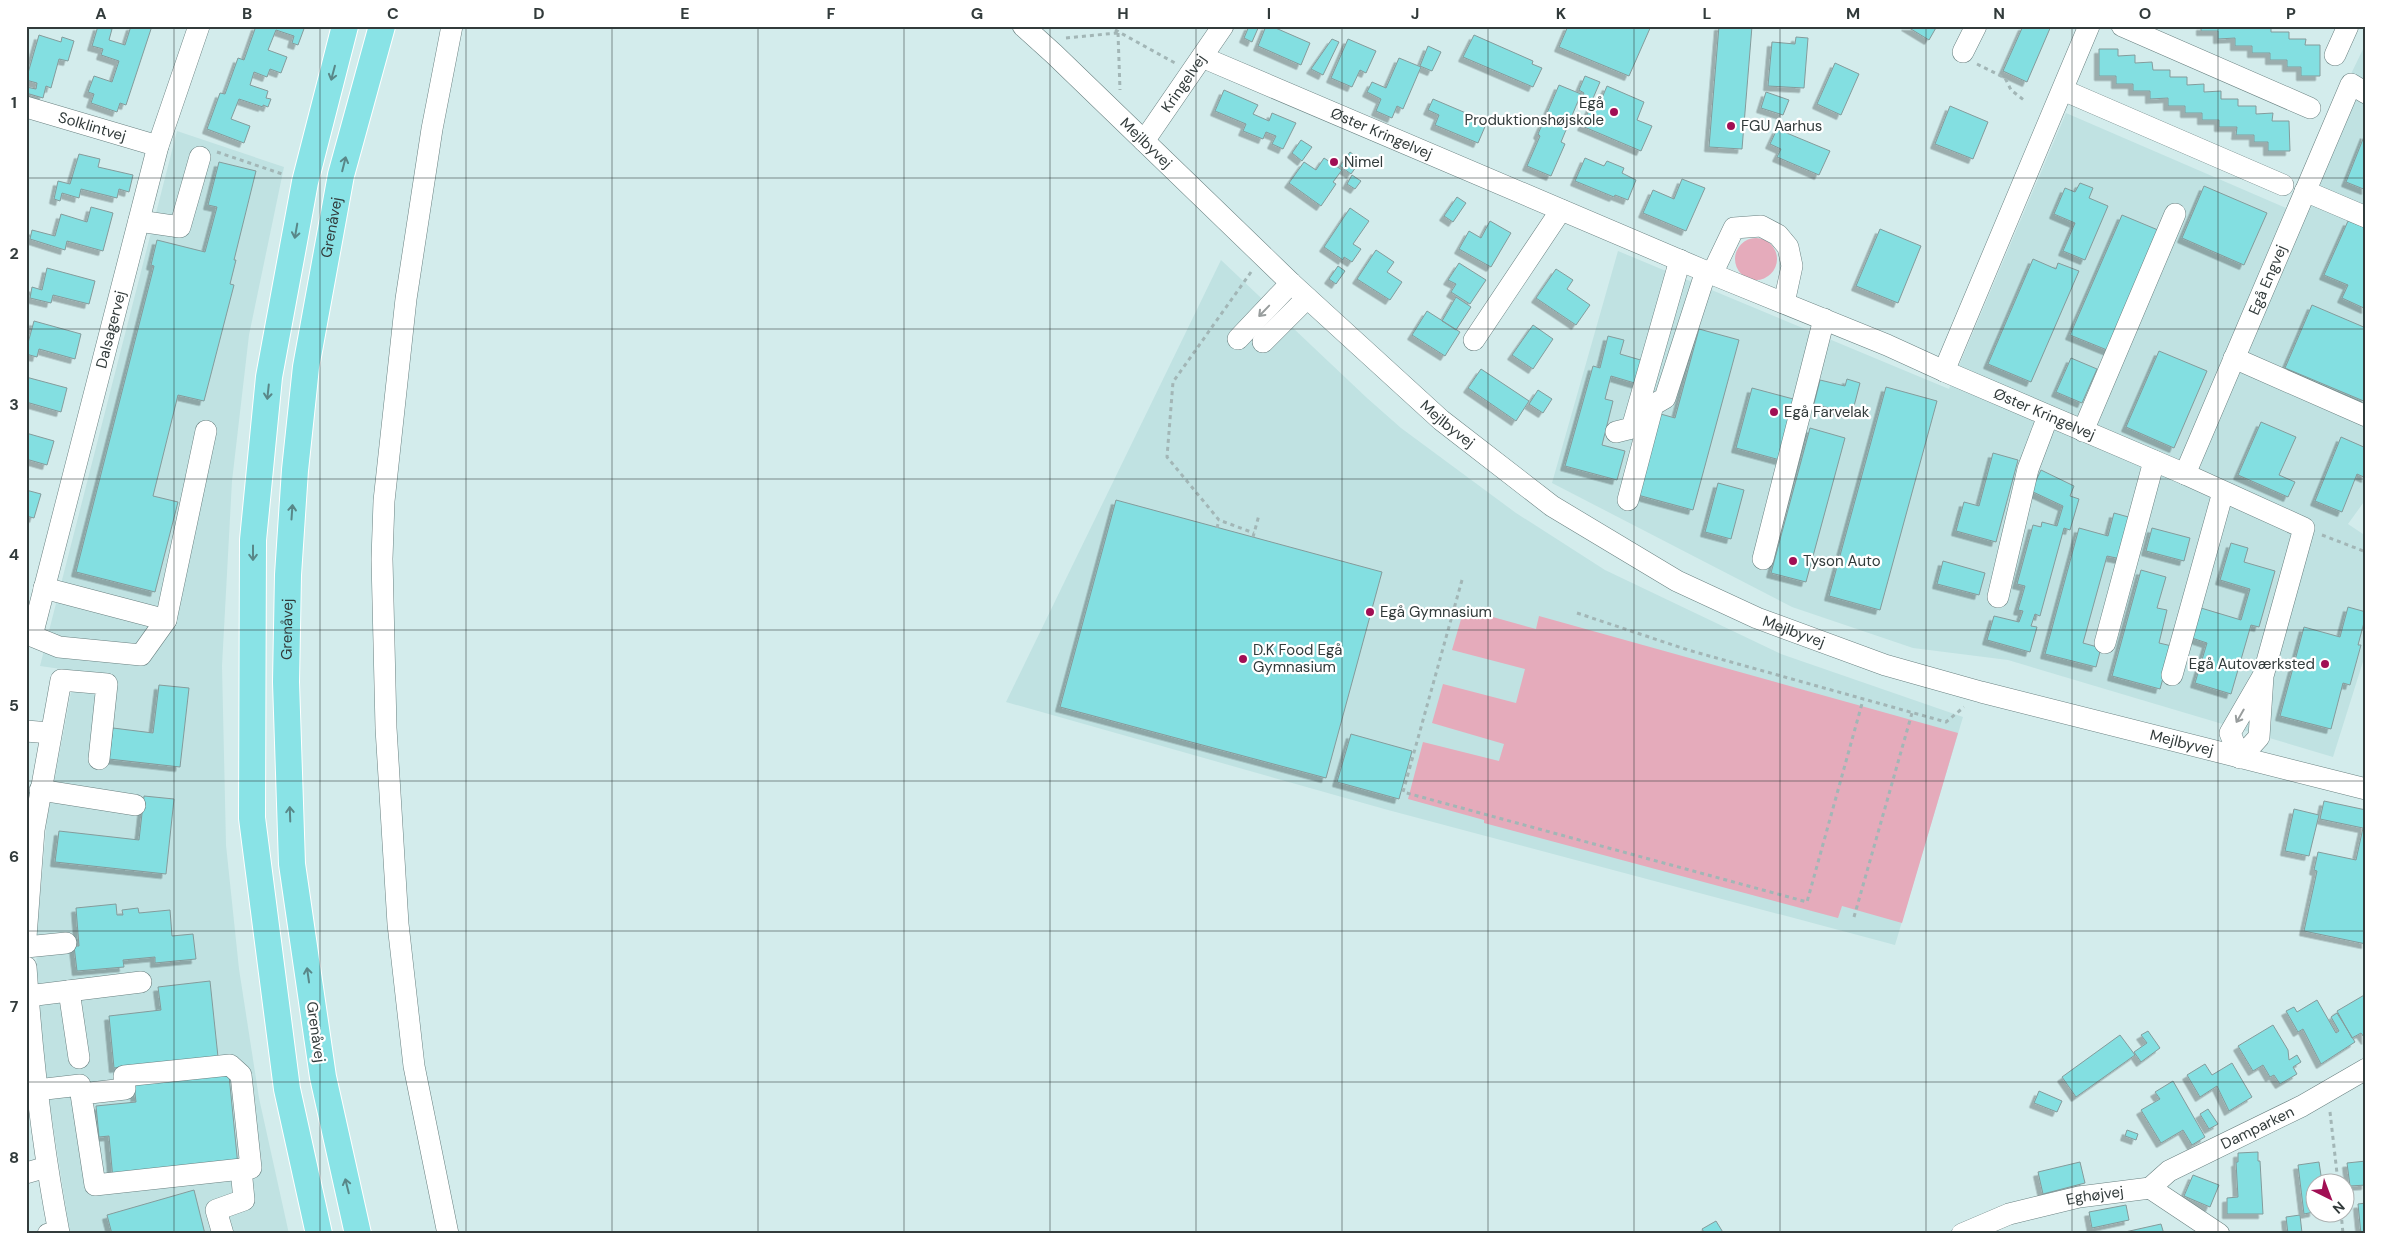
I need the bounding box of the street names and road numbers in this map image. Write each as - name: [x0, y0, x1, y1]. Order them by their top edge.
- street label: Kringelvej: [1157, 50, 1211, 116]
- street label: Øster Kringelvej: [1327, 103, 1435, 164]
- street label: Solklintvej: [56, 107, 128, 146]
- street label: Mejlbyvej: [1116, 113, 1177, 173]
- street label: Grenåvej: [316, 195, 347, 259]
- street label: Egå Engvej: [2244, 242, 2291, 318]
- street label: Dalsagervej: [91, 289, 130, 370]
- street label: Øster Kringelvej: [1990, 383, 2098, 445]
- street label: Mejlbyvej: [1416, 396, 1479, 452]
- street label: Grenåvej: [276, 598, 298, 660]
- street label: Mejlbyvej: [1760, 611, 1828, 652]
- street label: Mejlbyvej: [2148, 725, 2216, 760]
- street label: Grenåvej: [302, 1000, 330, 1064]
- street label: Damparken: [2218, 1101, 2297, 1154]
- street label: Eghøjvej: [2064, 1181, 2125, 1210]

